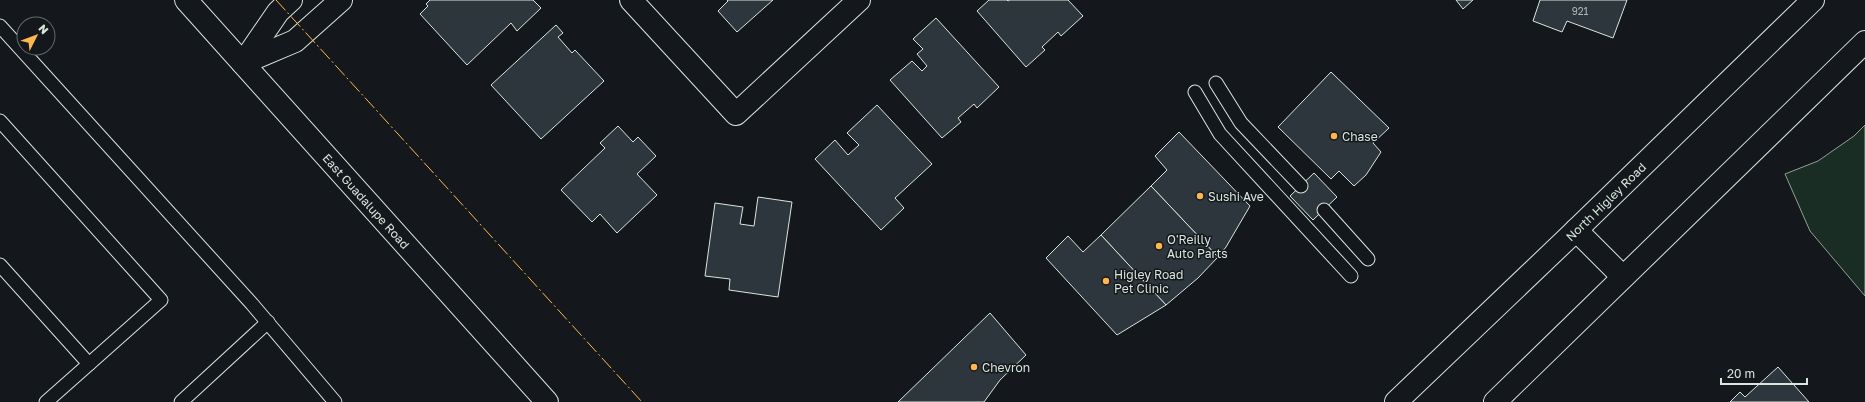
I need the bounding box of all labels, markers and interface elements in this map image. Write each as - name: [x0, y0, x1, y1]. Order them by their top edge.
- house number: 921: [1572, 5, 1588, 17]
- north arrow: [16, 16, 56, 56]
- text: N: [36, 22, 51, 36]
- place label: Chase: [1342, 129, 1378, 144]
- marker: Chase: [1329, 131, 1339, 141]
- street label: East Guadalupe Road: [320, 150, 413, 252]
- street label: North Higley Road: [1562, 159, 1649, 244]
- place label: Sushi Ave: [1208, 189, 1264, 204]
- marker: Sushi Ave: [1195, 191, 1205, 201]
- place label: O'Reilly Auto Parts: [1167, 232, 1228, 261]
- marker: O'Reilly Auto Parts: [1154, 241, 1164, 251]
- place label: Higley Road Pet Clinic: [1114, 267, 1183, 296]
- marker: Higley Road Pet Clinic: [1101, 276, 1111, 286]
- place label: Chevron: [982, 360, 1030, 375]
- scale bar: [1721, 360, 1807, 386]
- marker: Chevron: [969, 362, 979, 372]
- text: 20 m: [1727, 366, 1755, 381]

